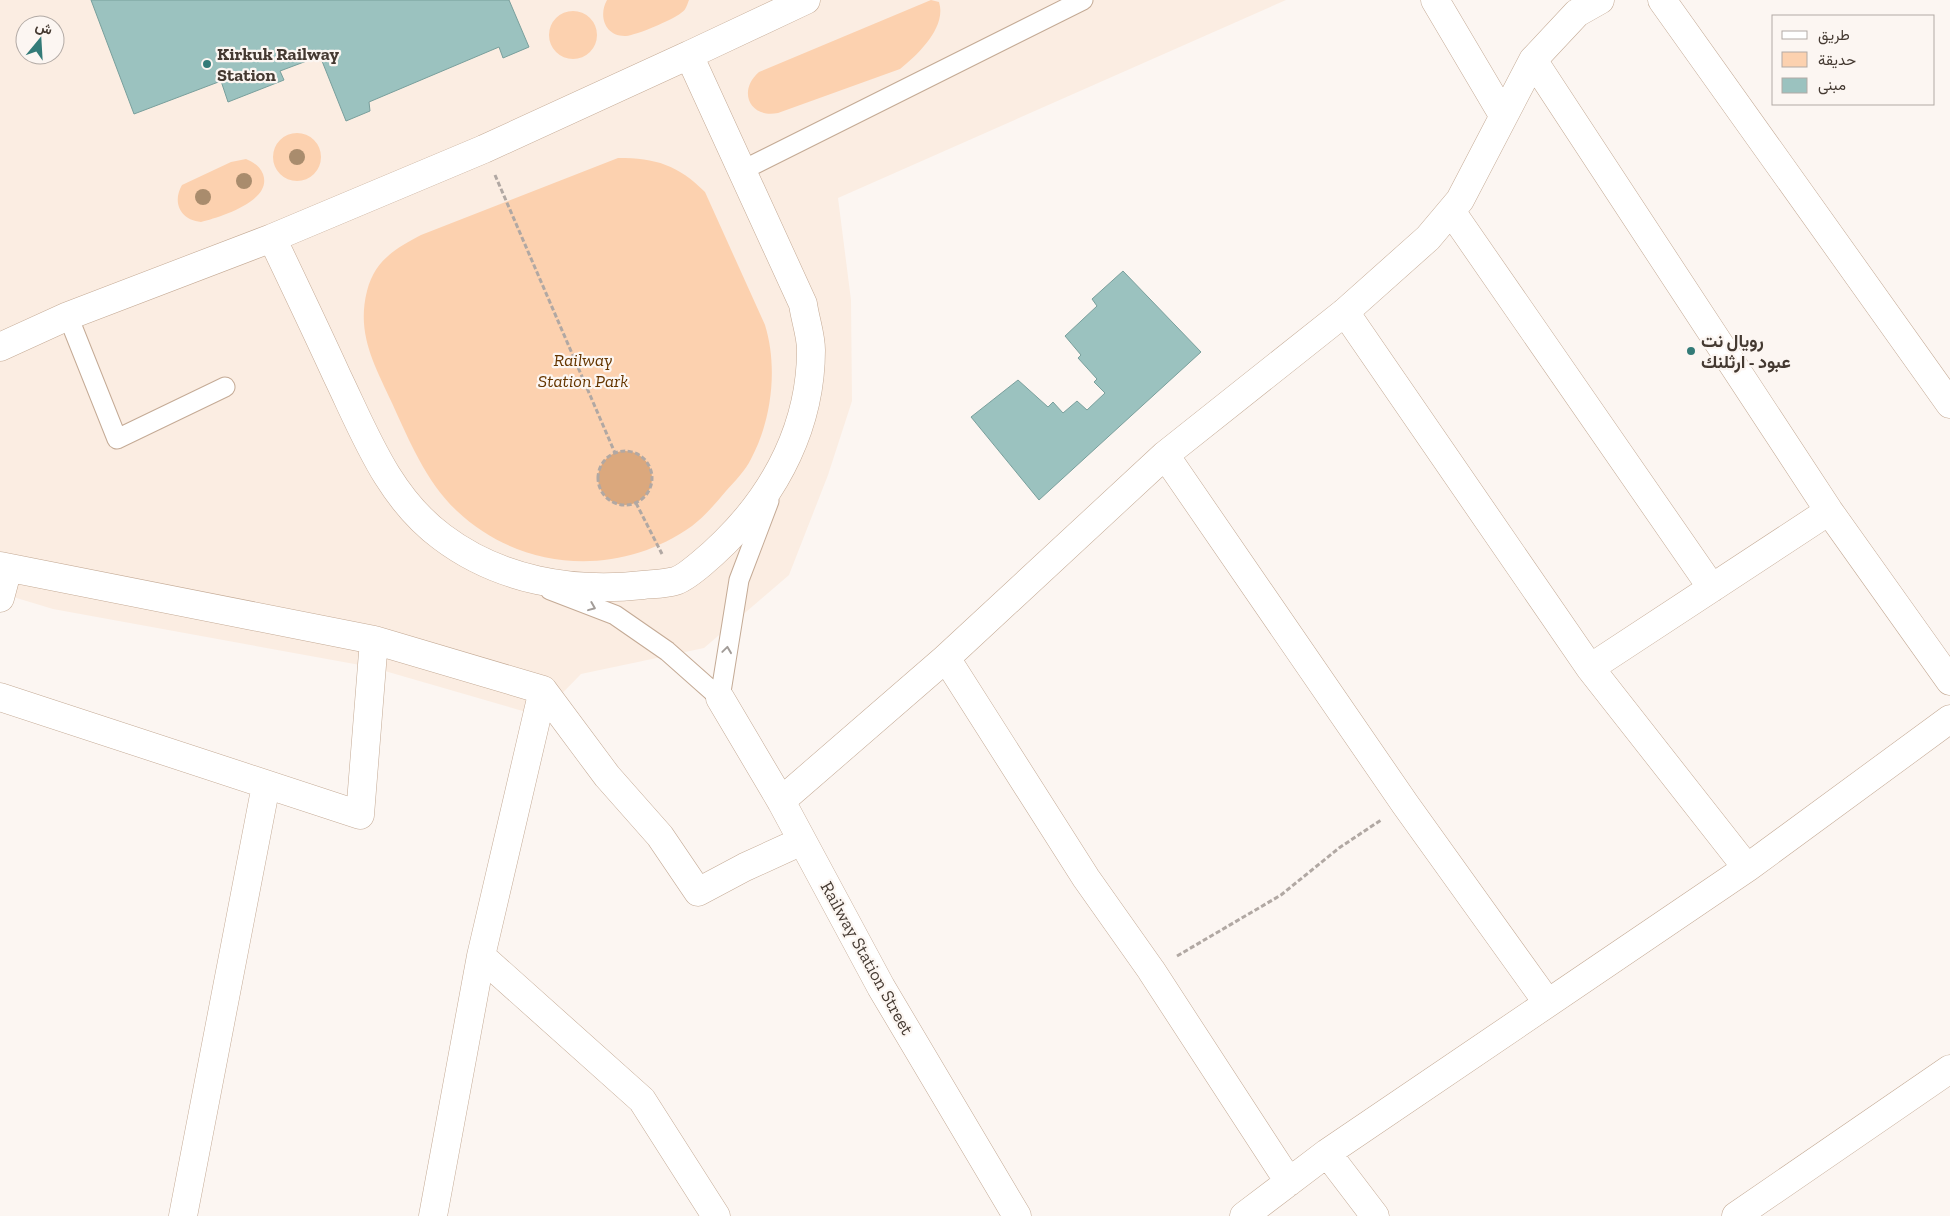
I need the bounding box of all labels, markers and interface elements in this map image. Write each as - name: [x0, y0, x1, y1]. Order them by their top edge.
- north arrow: [15, 15, 65, 65]
- legend: [1772, 15, 1935, 105]
- text: ش: [33, 17, 55, 39]
- text: طريق: [1818, 26, 1850, 45]
- place label: Kirkuk Railway Station: [217, 43, 339, 86]
- text: حديقة: [1818, 51, 1856, 69]
- marker: Kirkuk Railway Station: [201, 58, 213, 70]
- text: مبنى: [1818, 76, 1846, 95]
- place label: رويال نت عبود - ارثلنك: [1701, 330, 1791, 373]
- marker: رويال نت عبود - ارثلنك: [1685, 345, 1697, 357]
- park label: Railway Station Park: [538, 349, 628, 392]
- one-way arrow: [587, 600, 596, 611]
- one-way arrow: [721, 645, 732, 653]
- street label: Railway Station Street: [816, 877, 919, 1039]

